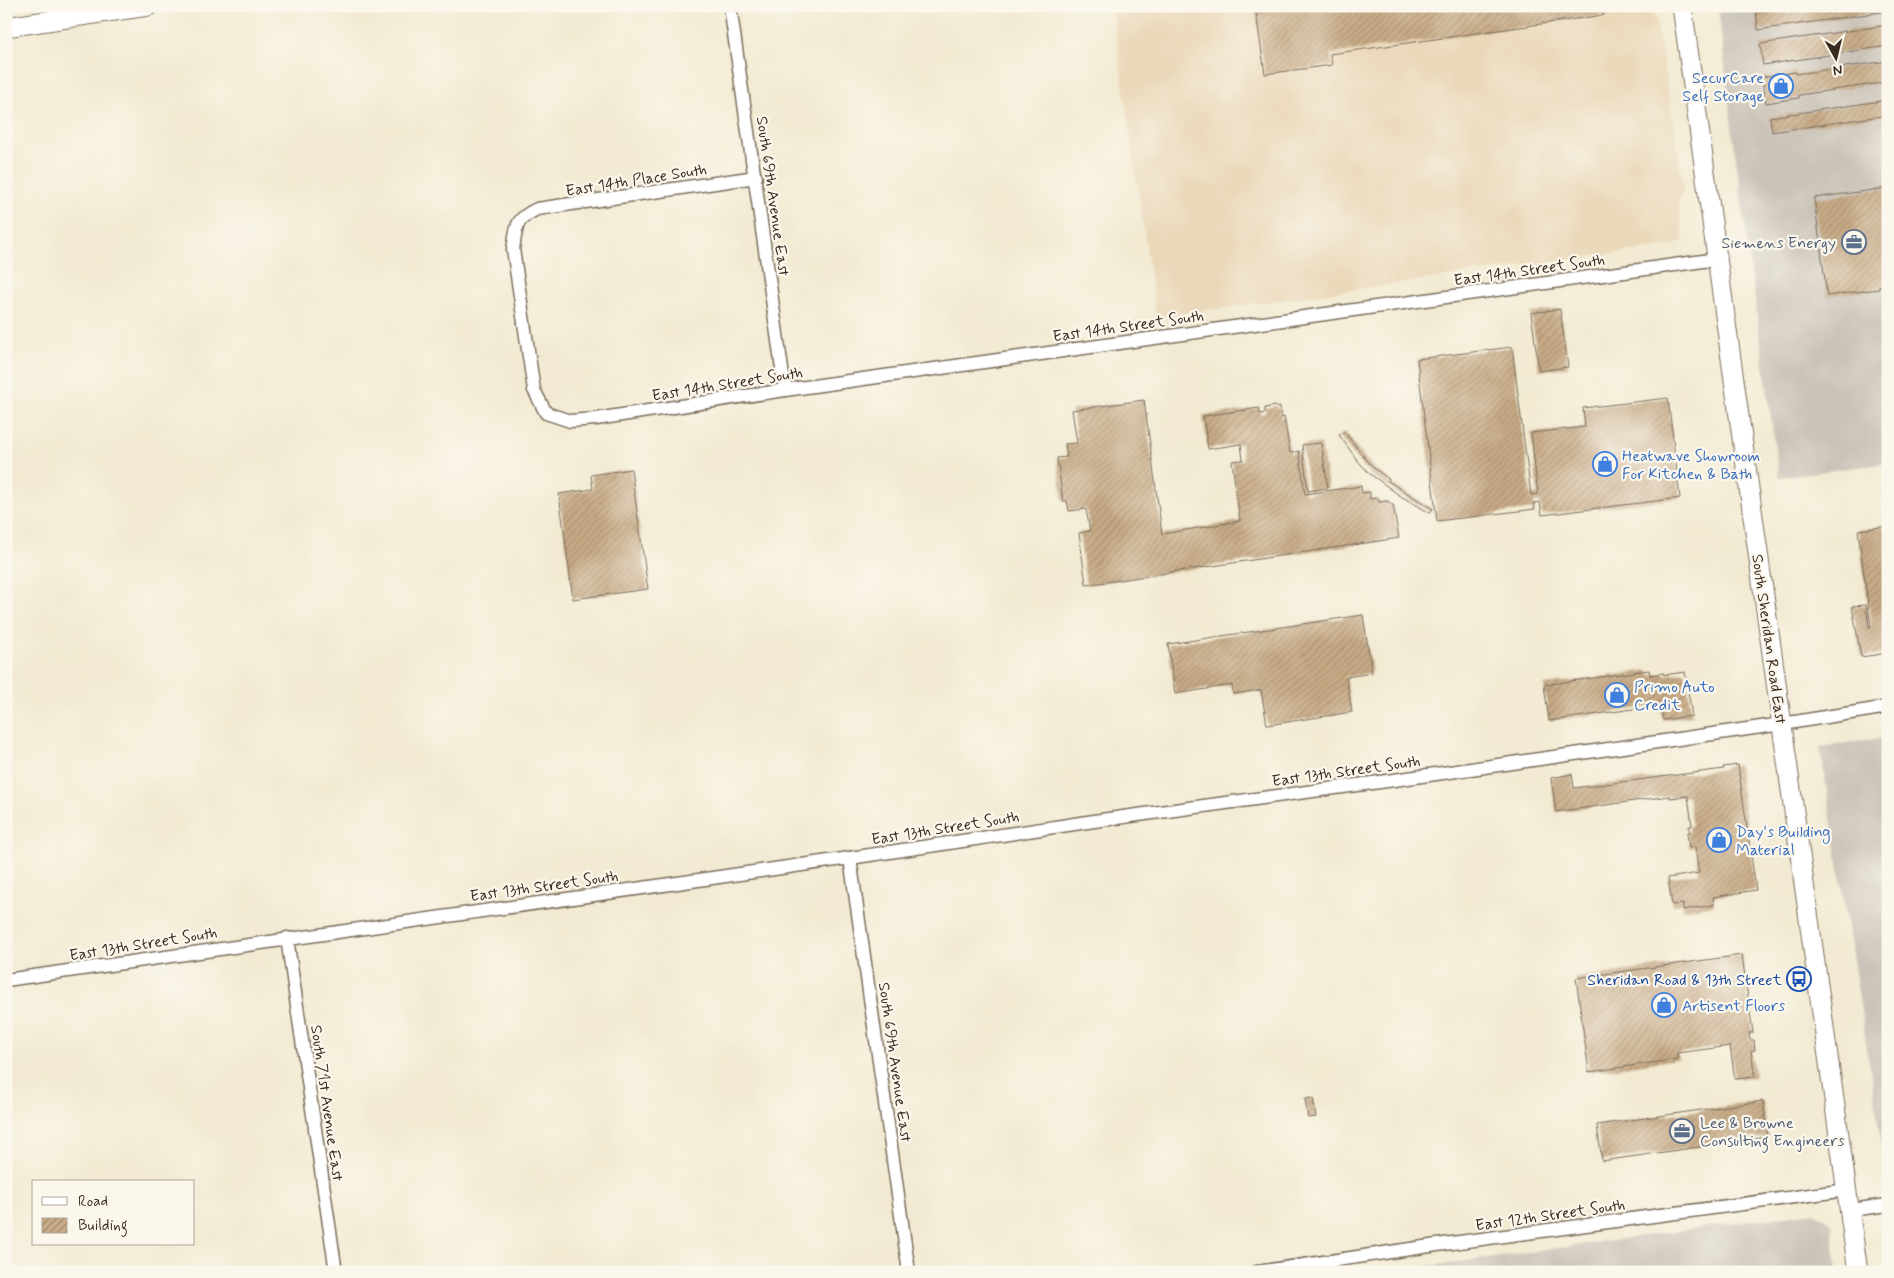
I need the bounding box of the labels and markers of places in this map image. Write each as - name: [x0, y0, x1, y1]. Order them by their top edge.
- place label: SecurCare Self Storage: [1682, 68, 1764, 107]
- shop icon: SecurCare Self Storage: [1768, 73, 1794, 99]
- office icon: Siemens Energy: [1841, 229, 1867, 255]
- place label: Siemens Energy: [1721, 233, 1836, 254]
- place label: Heatwave Showroom For Kitchen & Bath: [1622, 446, 1760, 485]
- shop icon: Heatwave Showroom For Kitchen & Bath: [1592, 451, 1618, 477]
- place label: Primo Auto Credit: [1634, 677, 1715, 716]
- shop icon: Primo Auto Credit: [1604, 682, 1630, 708]
- place label: Day's Building Material: [1736, 822, 1830, 861]
- shop icon: Day's Building Material: [1706, 827, 1732, 853]
- bus stop icon: Sheridan Road & 13th Street: [1786, 966, 1812, 992]
- place label: Sheridan Road & 13th Street: [1587, 970, 1783, 991]
- shop icon: Artisent Floors: [1651, 992, 1677, 1018]
- place label: Artisent Floors: [1682, 996, 1785, 1017]
- place label: Lee & Browne Consulting Engineers: [1700, 1113, 1845, 1153]
- office icon: Lee & Browne Consulting Engineers: [1669, 1118, 1695, 1144]

